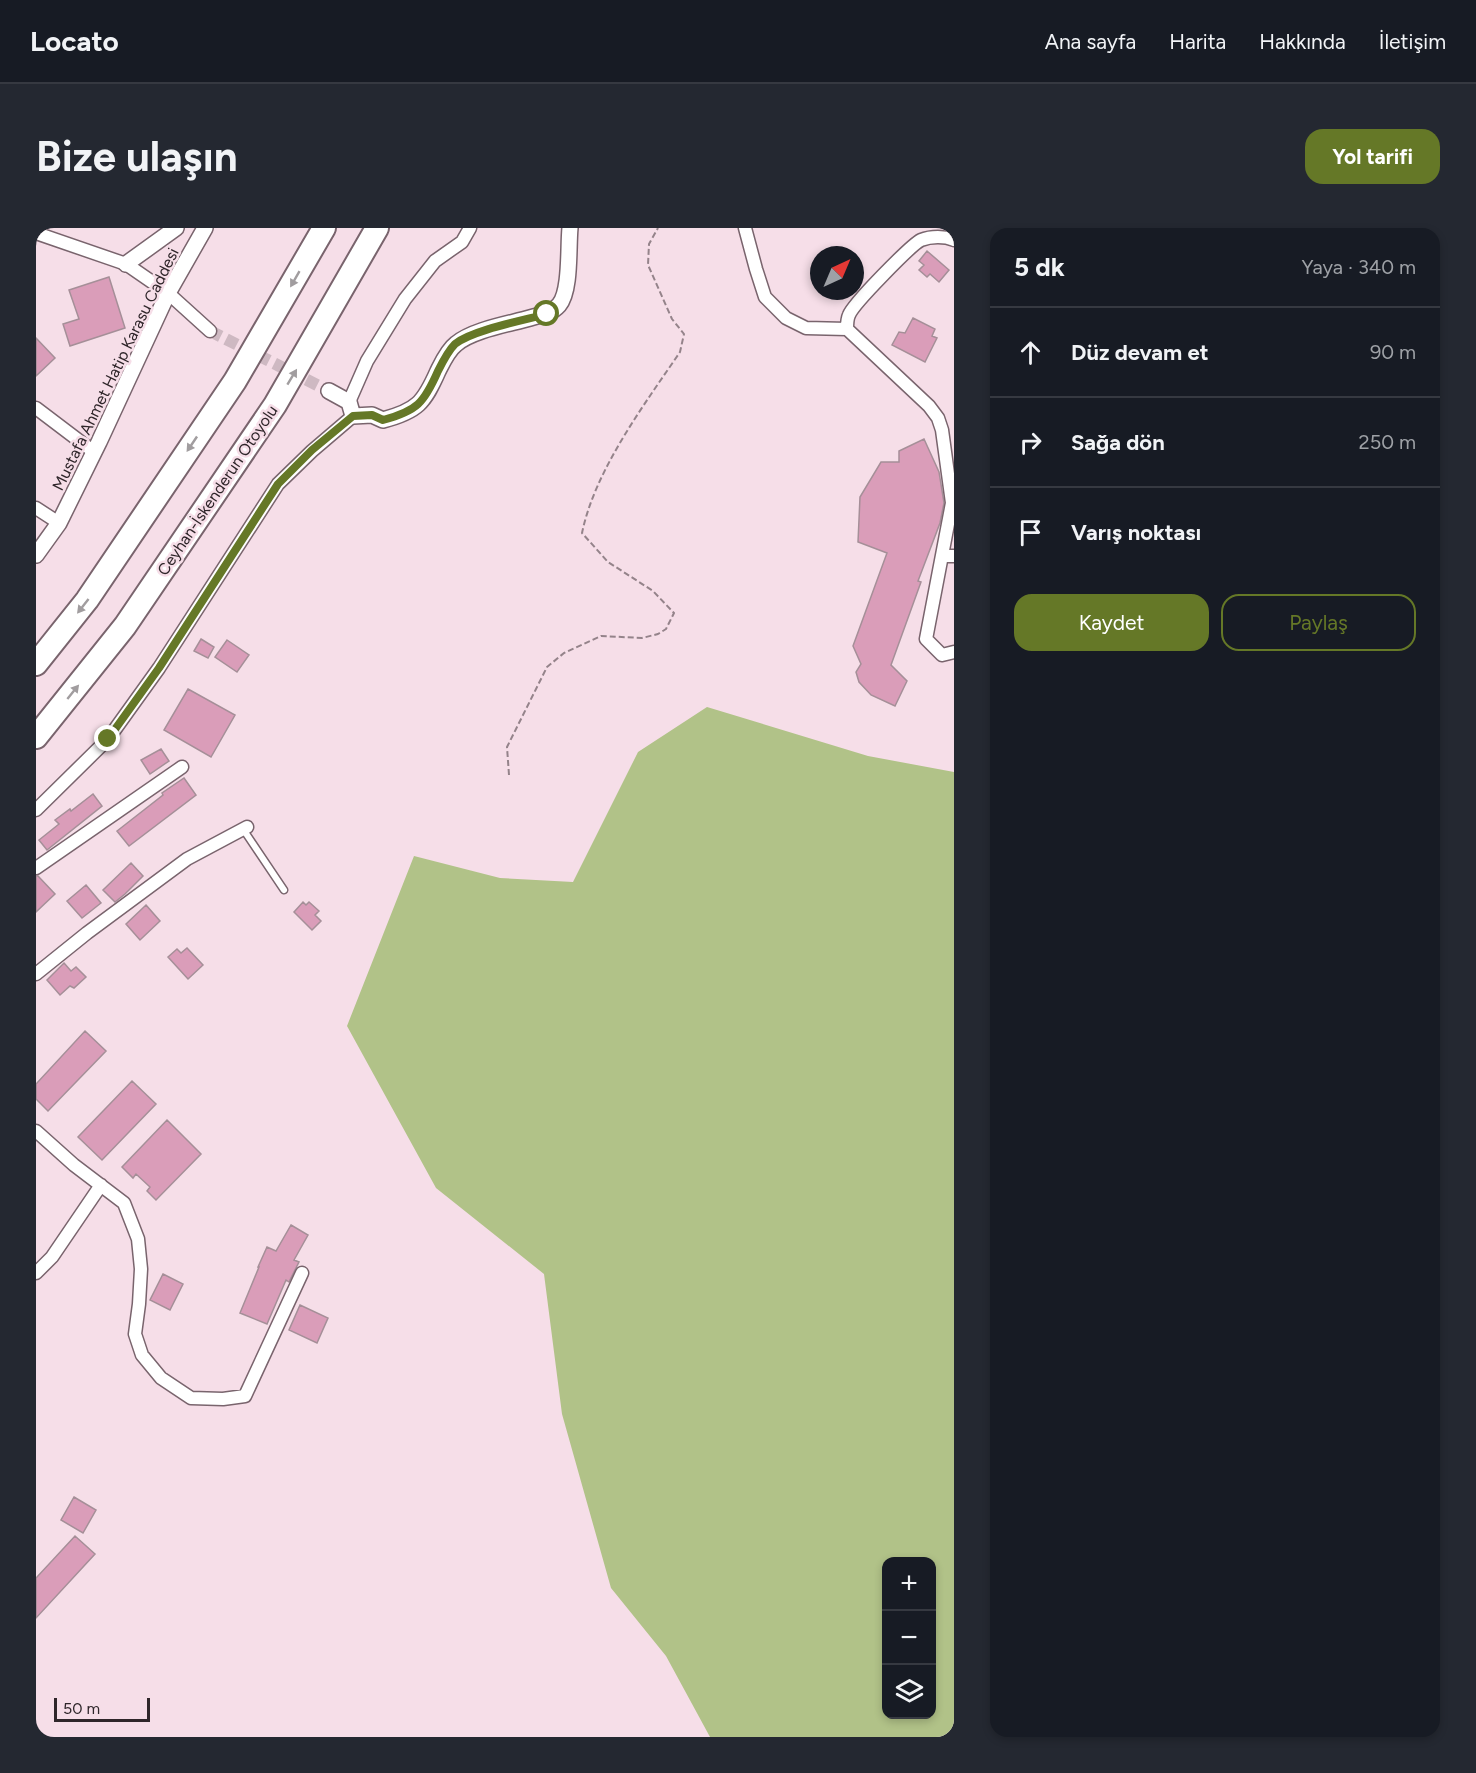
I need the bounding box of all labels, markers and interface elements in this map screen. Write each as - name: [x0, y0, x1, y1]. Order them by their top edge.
- text: Locato: [30, 24, 119, 58]
- text: Ana sayfa: [1045, 29, 1136, 54]
- text: Harita: [1169, 29, 1226, 54]
- text: Hakkında: [1259, 29, 1346, 54]
- text: İletişim: [1379, 29, 1446, 54]
- button: Yol tarifi: [1305, 129, 1440, 184]
- text: Bize ulaşın: [36, 131, 238, 182]
- street label: Mustafa Ahmet Hatip Karasu Caddesi: [48, 245, 183, 494]
- north arrow: [810, 246, 864, 300]
- text: 5 dk: [1014, 251, 1065, 283]
- text: Yaya · 340 m: [1302, 255, 1416, 279]
- one-way arrow: [290, 271, 300, 288]
- route start: [533, 300, 559, 326]
- icon: ahead: [1014, 336, 1047, 369]
- text: Düz devam et: [1071, 339, 1208, 366]
- text: 90 m: [1370, 340, 1416, 364]
- one-way arrow: [286, 369, 297, 385]
- street label: Ceyhan-İskenderun Otoyolu: [153, 402, 281, 579]
- icon: right: [1014, 426, 1047, 459]
- text: Sağa dön: [1071, 429, 1165, 456]
- text: 250 m: [1359, 430, 1416, 454]
- one-way arrow: [186, 436, 198, 452]
- icon: arrive: [1014, 516, 1047, 549]
- text: Varış noktası: [1071, 519, 1201, 546]
- button: Kaydet: [1014, 594, 1209, 651]
- button: Paylaş: [1221, 594, 1416, 651]
- one-way arrow: [77, 598, 89, 613]
- one-way arrow: [66, 684, 78, 699]
- route end: [94, 725, 120, 751]
- map controls: [882, 1557, 936, 1719]
- button: +: [882, 1557, 936, 1611]
- button: −: [882, 1611, 936, 1665]
- button: layers: [882, 1665, 936, 1719]
- scale bar: [54, 1695, 150, 1722]
- text: 50 m: [63, 1699, 100, 1718]

